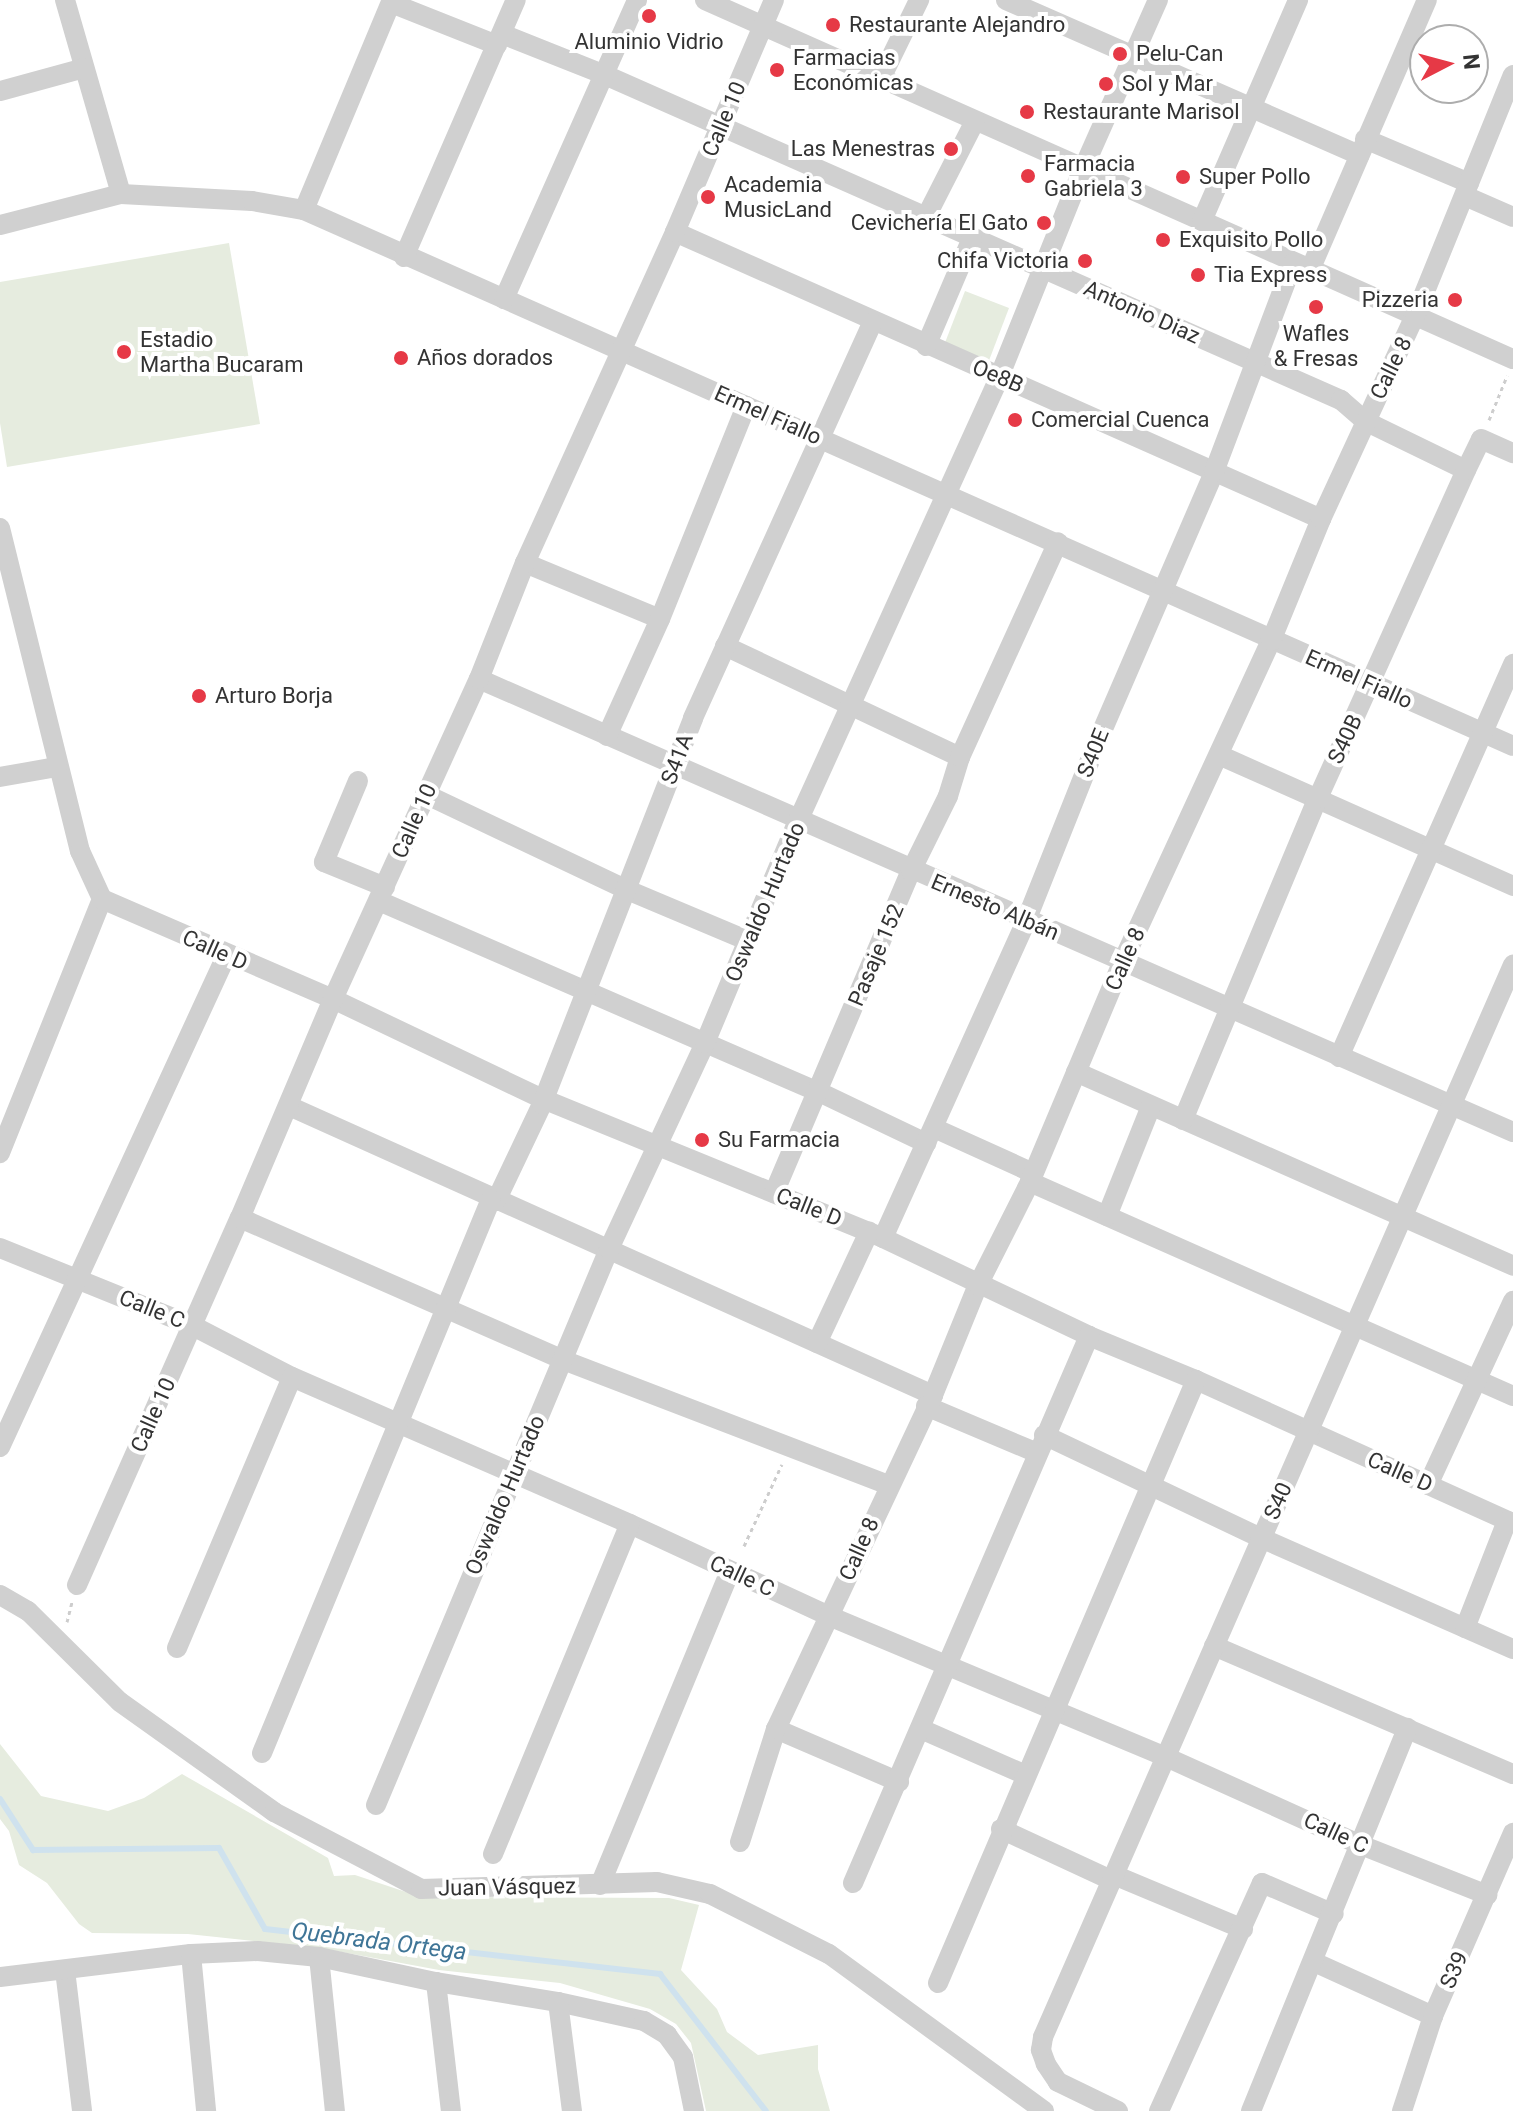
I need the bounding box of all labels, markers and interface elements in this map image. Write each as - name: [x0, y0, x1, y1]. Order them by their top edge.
- marker: Aluminio Vidrio: [640, 7, 658, 25]
- place label: Restaurante Alejandro: [849, 12, 1065, 38]
- marker: Restaurante Alejandro: [824, 16, 842, 34]
- north arrow: [1409, 24, 1489, 104]
- place label: Aluminio Vidrio: [574, 29, 724, 55]
- place label: Pelu-Can: [1136, 41, 1223, 67]
- place label: Farmacias Económicas: [793, 44, 914, 96]
- marker: Pelu-Can: [1111, 45, 1129, 63]
- text: N: [1458, 53, 1485, 71]
- marker: Farmacias Económicas: [768, 61, 786, 79]
- place label: Sol y Mar: [1122, 71, 1213, 97]
- marker: Sol y Mar: [1097, 75, 1115, 93]
- street label: Calle 10: [696, 78, 752, 160]
- place label: Restaurante Marisol: [1043, 99, 1240, 125]
- marker: Restaurante Marisol: [1018, 103, 1036, 121]
- place label: Las Menestras: [791, 136, 935, 162]
- marker: Las Menestras: [942, 140, 960, 158]
- place label: Farmacia Gabriela 3: [1044, 150, 1143, 202]
- place label: Super Pollo: [1199, 164, 1311, 190]
- marker: Farmacia Gabriela 3: [1019, 167, 1037, 185]
- marker: Super Pollo: [1174, 168, 1192, 186]
- place label: Academia MusicLand: [724, 171, 832, 222]
- marker: Academia MusicLand: [699, 188, 717, 206]
- place label: Cevichería El Gato: [851, 210, 1028, 236]
- marker: Cevichería El Gato: [1035, 214, 1053, 232]
- place label: Exquisito Pollo: [1179, 227, 1323, 253]
- marker: Exquisito Pollo: [1154, 231, 1172, 249]
- place label: Chifa Victoria: [937, 248, 1069, 274]
- marker: Chifa Victoria: [1076, 252, 1094, 270]
- place label: Tia Express: [1214, 262, 1327, 288]
- marker: Tia Express: [1189, 266, 1207, 284]
- street label: Antonio Diaz: [1080, 275, 1204, 349]
- place label: Pizzeria: [1362, 287, 1439, 313]
- marker: Pizzeria: [1446, 291, 1464, 309]
- marker: Wafles & Fresas: [1307, 298, 1325, 316]
- place label: Wafles & Fresas: [1274, 320, 1358, 372]
- place label: Estadio Martha Bucaram: [140, 326, 304, 378]
- street label: Calle 8: [1365, 332, 1417, 404]
- marker: Estadio Martha Bucaram: [115, 343, 133, 361]
- place label: Años dorados: [417, 345, 553, 371]
- marker: Años dorados: [392, 349, 410, 367]
- street label: Oe8B: [969, 354, 1027, 398]
- street label: Ermel Fiallo: [710, 380, 826, 450]
- place label: Comercial Cuenca: [1031, 407, 1209, 433]
- marker: Comercial Cuenca: [1006, 411, 1024, 429]
- street label: Ermel Fiallo: [1301, 644, 1417, 714]
- place label: Arturo Borja: [215, 683, 333, 709]
- marker: Arturo Borja: [190, 687, 208, 705]
- street label: S40B: [1322, 710, 1368, 768]
- street label: S40E: [1071, 725, 1115, 781]
- street label: S41A: [655, 730, 699, 788]
- street label: Calle 10: [386, 780, 442, 862]
- street label: Oswaldo Hurtado: [720, 818, 810, 986]
- street label: Ernesto Albán: [927, 868, 1063, 946]
- street label: Pasaje 152: [843, 900, 909, 1010]
- street label: Calle 8: [1099, 923, 1151, 995]
- street label: Calle D: [178, 924, 252, 976]
- place label: Su Farmacia: [718, 1127, 840, 1153]
- marker: Su Farmacia: [693, 1131, 711, 1149]
- street label: Calle D: [772, 1182, 846, 1232]
- street label: Calle C: [115, 1284, 189, 1334]
- street label: Calle 10: [125, 1374, 181, 1456]
- street label: Oswaldo Hurtado: [460, 1411, 550, 1579]
- street label: Calle D: [1363, 1446, 1437, 1498]
- street label: S40: [1258, 1478, 1298, 1524]
- street label: Calle 8: [833, 1513, 885, 1585]
- street label: Calle C: [705, 1550, 779, 1602]
- street label: Calle C: [1299, 1807, 1373, 1859]
- street label: Juan Vásquez: [438, 1873, 576, 1901]
- water label: Quebrada Ortega: [290, 1917, 468, 1967]
- street label: S39: [1434, 1947, 1474, 1993]

